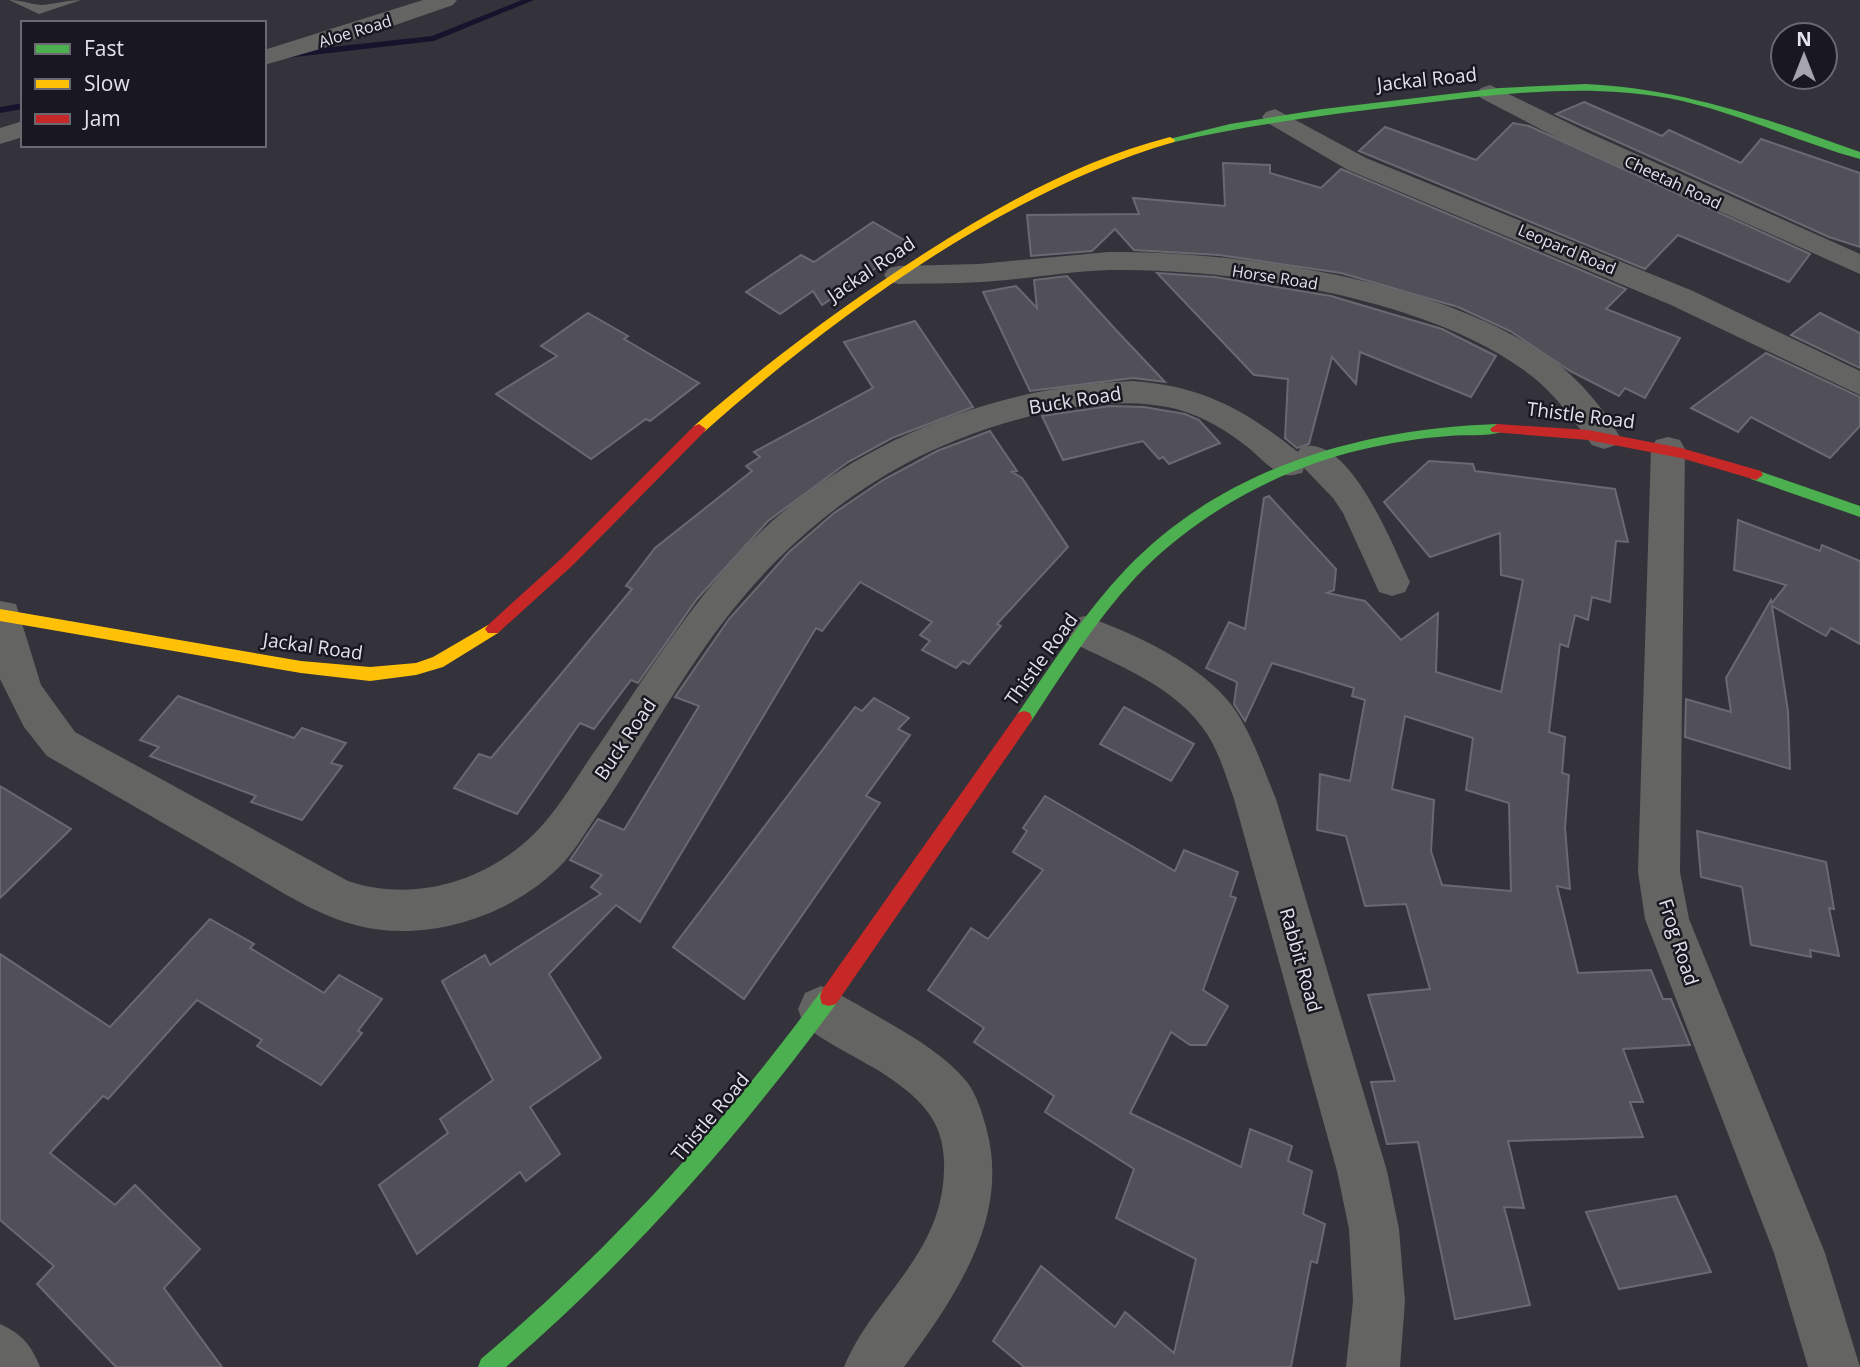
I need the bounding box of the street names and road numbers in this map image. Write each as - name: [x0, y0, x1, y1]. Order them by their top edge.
- street label: Aloe Road: [316, 10, 394, 52]
- street label: Jackal Road: [1374, 61, 1478, 97]
- street label: Cheetah Road: [1621, 150, 1725, 214]
- street label: Leopard Road: [1515, 218, 1619, 280]
- street label: Jackal Road: [820, 230, 920, 309]
- street label: Horse Road: [1230, 259, 1320, 295]
- street label: Buck Road: [1027, 380, 1123, 420]
- street label: Thistle Road: [1526, 395, 1636, 435]
- street label: Thistle Road: [999, 607, 1083, 711]
- street label: Jackal Road: [260, 626, 365, 666]
- street label: Buck Road: [588, 693, 662, 785]
- street label: Frog Road: [1653, 895, 1705, 989]
- street label: Rabbit Road: [1274, 905, 1328, 1015]
- street label: Thistle Road: [665, 1067, 755, 1167]

